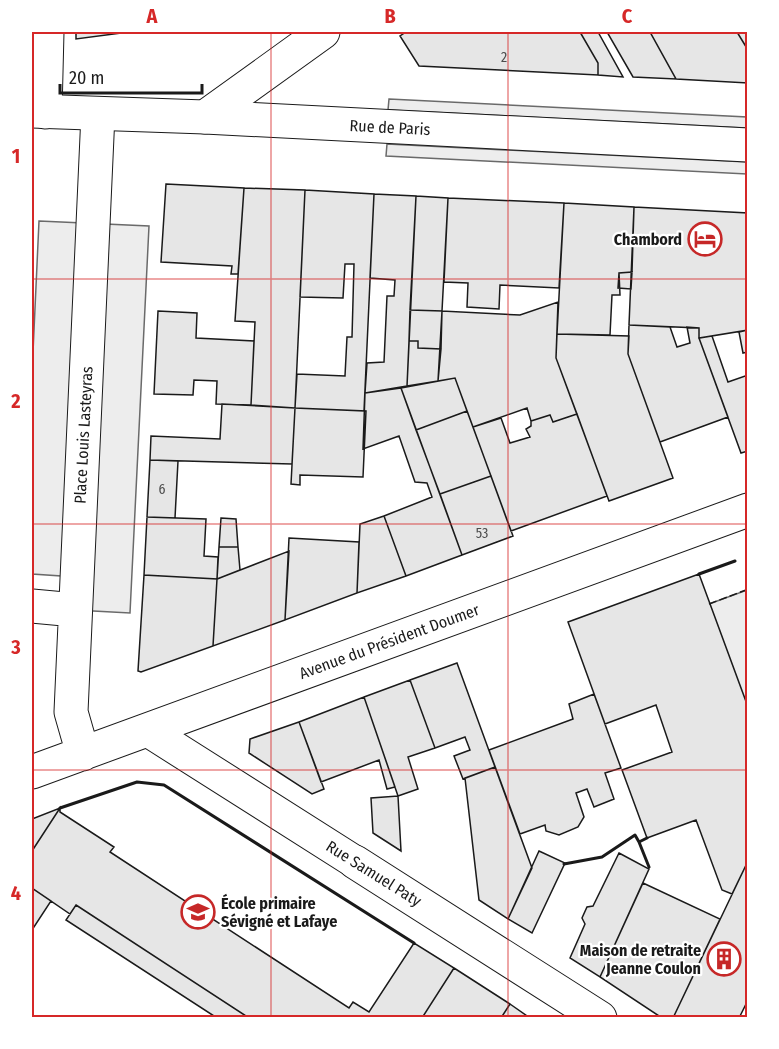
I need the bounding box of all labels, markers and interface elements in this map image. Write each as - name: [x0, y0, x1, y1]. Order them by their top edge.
- text: A: [146, 4, 159, 28]
- text: B: [384, 4, 396, 28]
- text: C: [622, 4, 633, 28]
- house number: 2: [501, 49, 507, 66]
- scale bar: [60, 57, 202, 95]
- text: 20 m: [69, 67, 104, 89]
- street label: Rue de Paris: [349, 116, 431, 139]
- text: 1: [12, 144, 20, 168]
- hotel icon: Chambord: [687, 221, 723, 257]
- place label: Chambord: [614, 230, 682, 249]
- street label: Place Louis Lasteyras: [70, 366, 97, 504]
- text: 2: [10, 389, 21, 413]
- house number: 6: [159, 481, 166, 498]
- house number: 53: [476, 525, 488, 542]
- street label: Avenue du Président Doumer: [297, 600, 482, 683]
- text: 3: [10, 635, 21, 659]
- street label: Rue Samuel Paty: [323, 837, 426, 911]
- text: 4: [11, 881, 21, 905]
- place label: École primaire Sévigné et Lafaye: [221, 893, 337, 931]
- school or university icon: École primaire Sévigné et Lafaye: [180, 894, 216, 930]
- place label: Maison de retraite Jeanne Coulon: [580, 941, 701, 978]
- building icon: Maison de retraite Jeanne Coulon: [706, 941, 742, 977]

